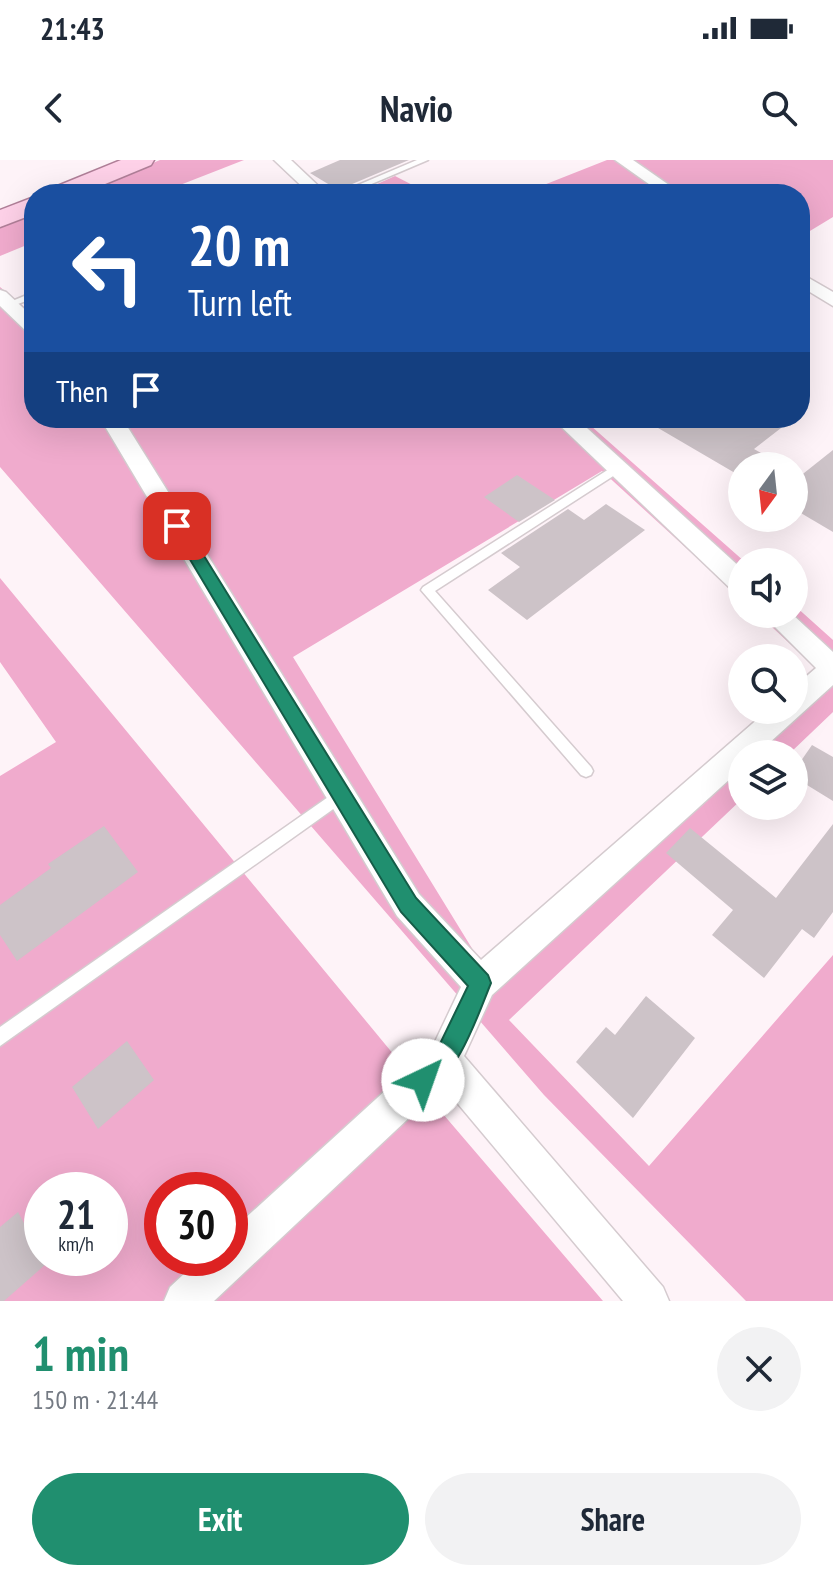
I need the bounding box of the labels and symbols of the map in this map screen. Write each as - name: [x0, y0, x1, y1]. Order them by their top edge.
- north arrow: [728, 452, 808, 532]
- pin: [143, 492, 211, 560]
- position arrow: [381, 1038, 465, 1122]
- speed limit sign: 30: [144, 1172, 248, 1276]

